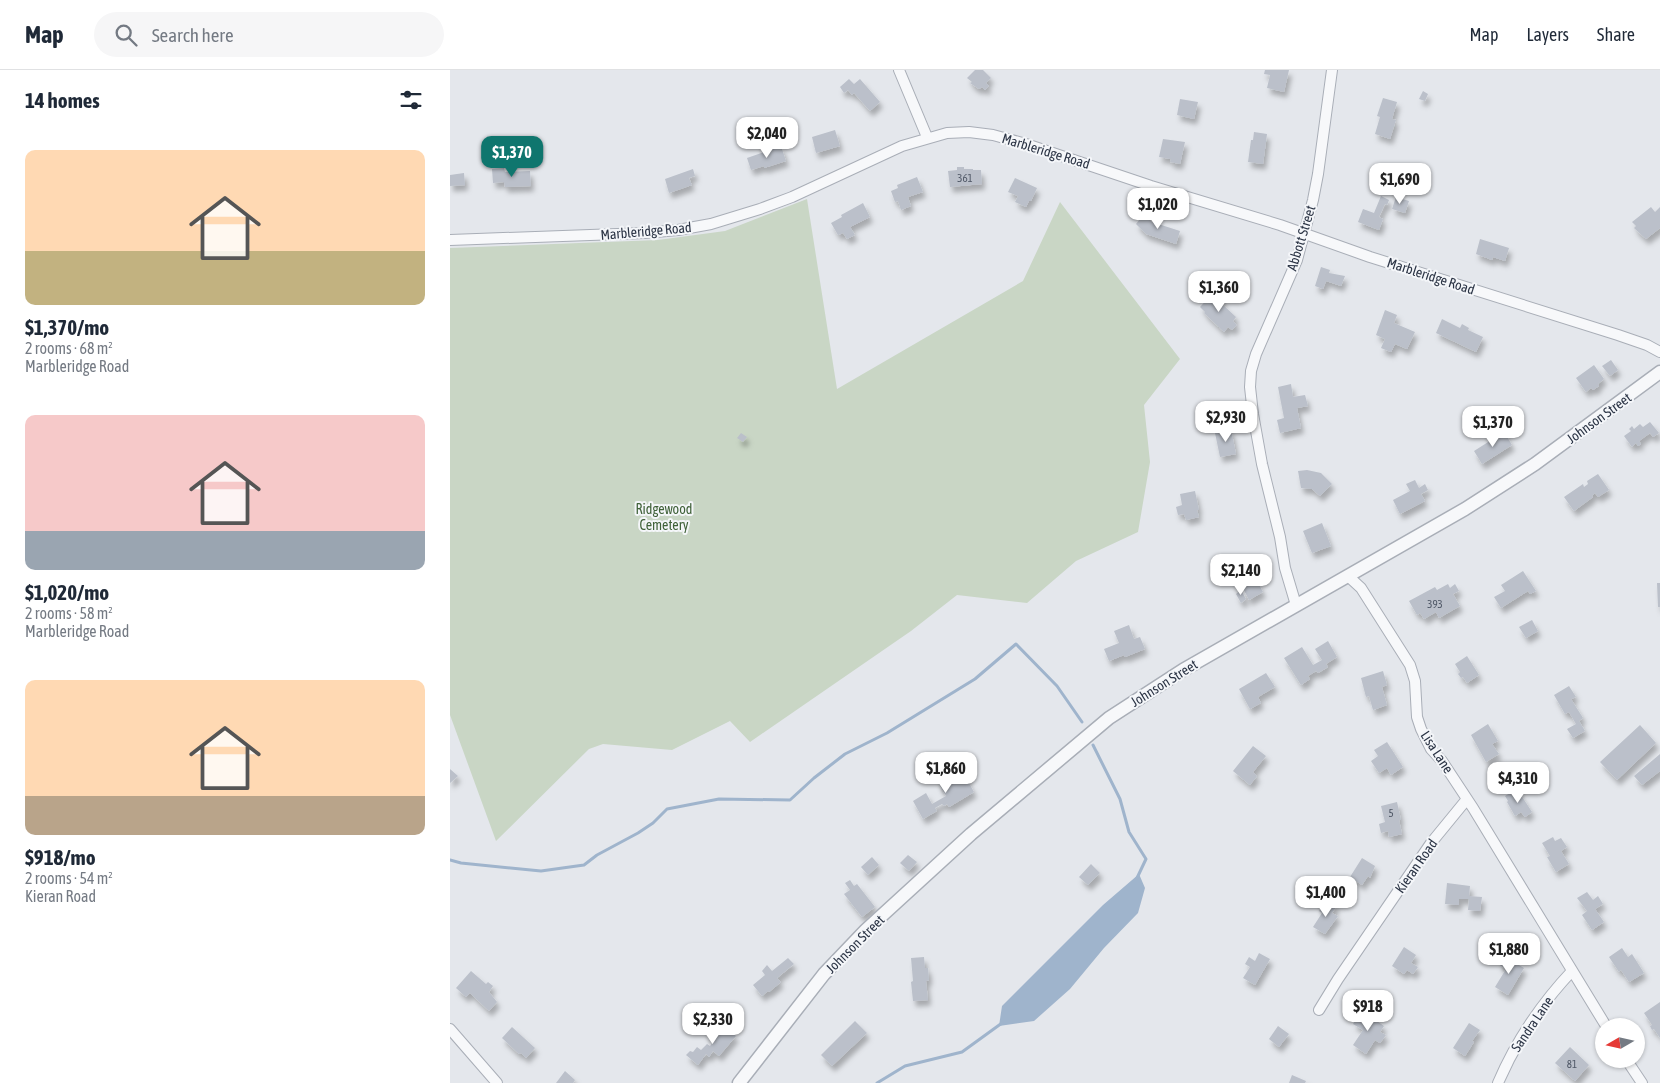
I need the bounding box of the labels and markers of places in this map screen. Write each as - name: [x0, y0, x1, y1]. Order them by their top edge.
- pin: $2,040: [726, 116, 808, 159]
- pin: $1,370: [471, 136, 553, 178]
- pin: $1,690: [1359, 162, 1441, 205]
- pin: $1,020: [1117, 188, 1199, 230]
- pin: $1,360: [1178, 270, 1260, 313]
- pin: $2,930: [1185, 400, 1267, 443]
- pin: $1,370: [1452, 406, 1534, 448]
- pin: $2,140: [1200, 554, 1282, 596]
- pin: $1,860: [905, 752, 987, 794]
- pin: $4,310: [1477, 762, 1559, 804]
- pin: $1,400: [1285, 876, 1367, 918]
- pin: $1,880: [1468, 932, 1550, 975]
- pin: $918: [1338, 990, 1398, 1032]
- pin: $2,330: [672, 1002, 754, 1045]

